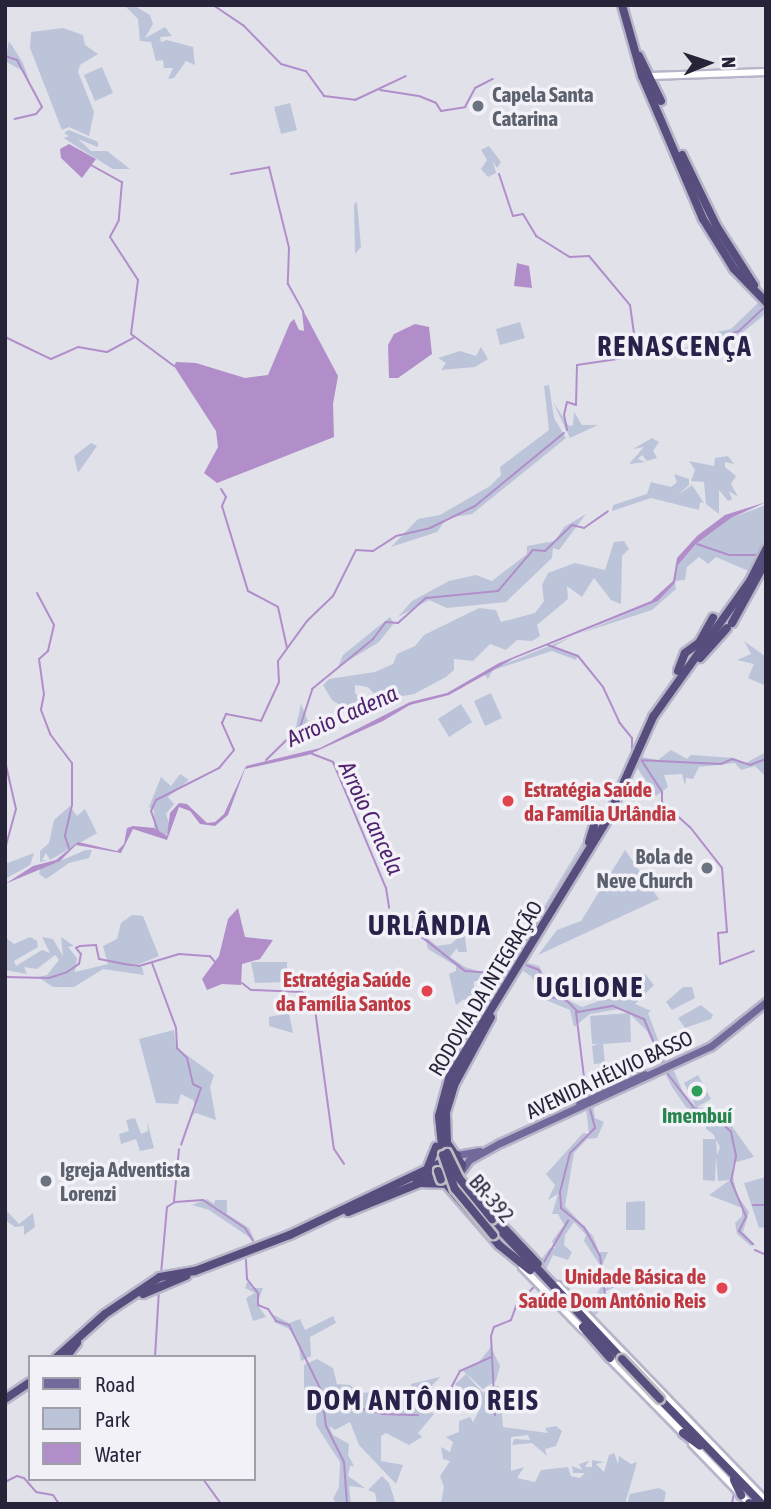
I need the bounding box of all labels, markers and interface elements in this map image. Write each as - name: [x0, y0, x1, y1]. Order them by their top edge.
- north arrow: [673, 28, 743, 98]
- text: N: [718, 56, 740, 68]
- place label: Capela Santa Catarina: [492, 81, 593, 131]
- marker: Capela Santa Catarina: [470, 98, 486, 114]
- district label: RENASCENÇA: [599, 329, 751, 363]
- water label: Arroio Cadena: [282, 679, 402, 753]
- water label: Arroio Cancela: [333, 757, 409, 879]
- place label: Estratégia Saúde da Família Urlândia: [524, 776, 676, 826]
- marker: Estratégia Saúde da Família Urlândia: [498, 791, 518, 811]
- place label: Bola de Neve Church: [597, 843, 693, 893]
- marker: Bola de Neve Church: [699, 860, 715, 876]
- street label: RODOVIA DA INTEGRAÇÃO: [423, 896, 547, 1080]
- district label: URLÂNDIA: [369, 908, 491, 942]
- place label: Estratégia Saúde da Família Santos: [276, 966, 411, 1016]
- district label: UGLIONE: [537, 970, 643, 1004]
- marker: Estratégia Saúde da Família Santos: [417, 981, 437, 1001]
- street label: AVENIDA HÉLVIO BASSO: [522, 1024, 696, 1124]
- marker: Imembuí: [689, 1083, 705, 1099]
- place label: Imembuí: [662, 1102, 732, 1128]
- place label: Igreja Adventista Lorenzi: [60, 1156, 190, 1206]
- street label: BR-392: [464, 1169, 520, 1227]
- marker: Igreja Adventista Lorenzi: [38, 1173, 54, 1189]
- place label: Unidade Básica de Saúde Dom Antônio Reis: [519, 1263, 706, 1313]
- marker: Unidade Básica de Saúde Dom Antônio Reis: [712, 1278, 732, 1298]
- legend: [28, 1355, 256, 1481]
- text: Road: [95, 1372, 135, 1396]
- district label: DOM ANTÔNIO REIS: [308, 1383, 538, 1417]
- text: Park: [95, 1407, 130, 1431]
- text: Water: [95, 1442, 141, 1466]

